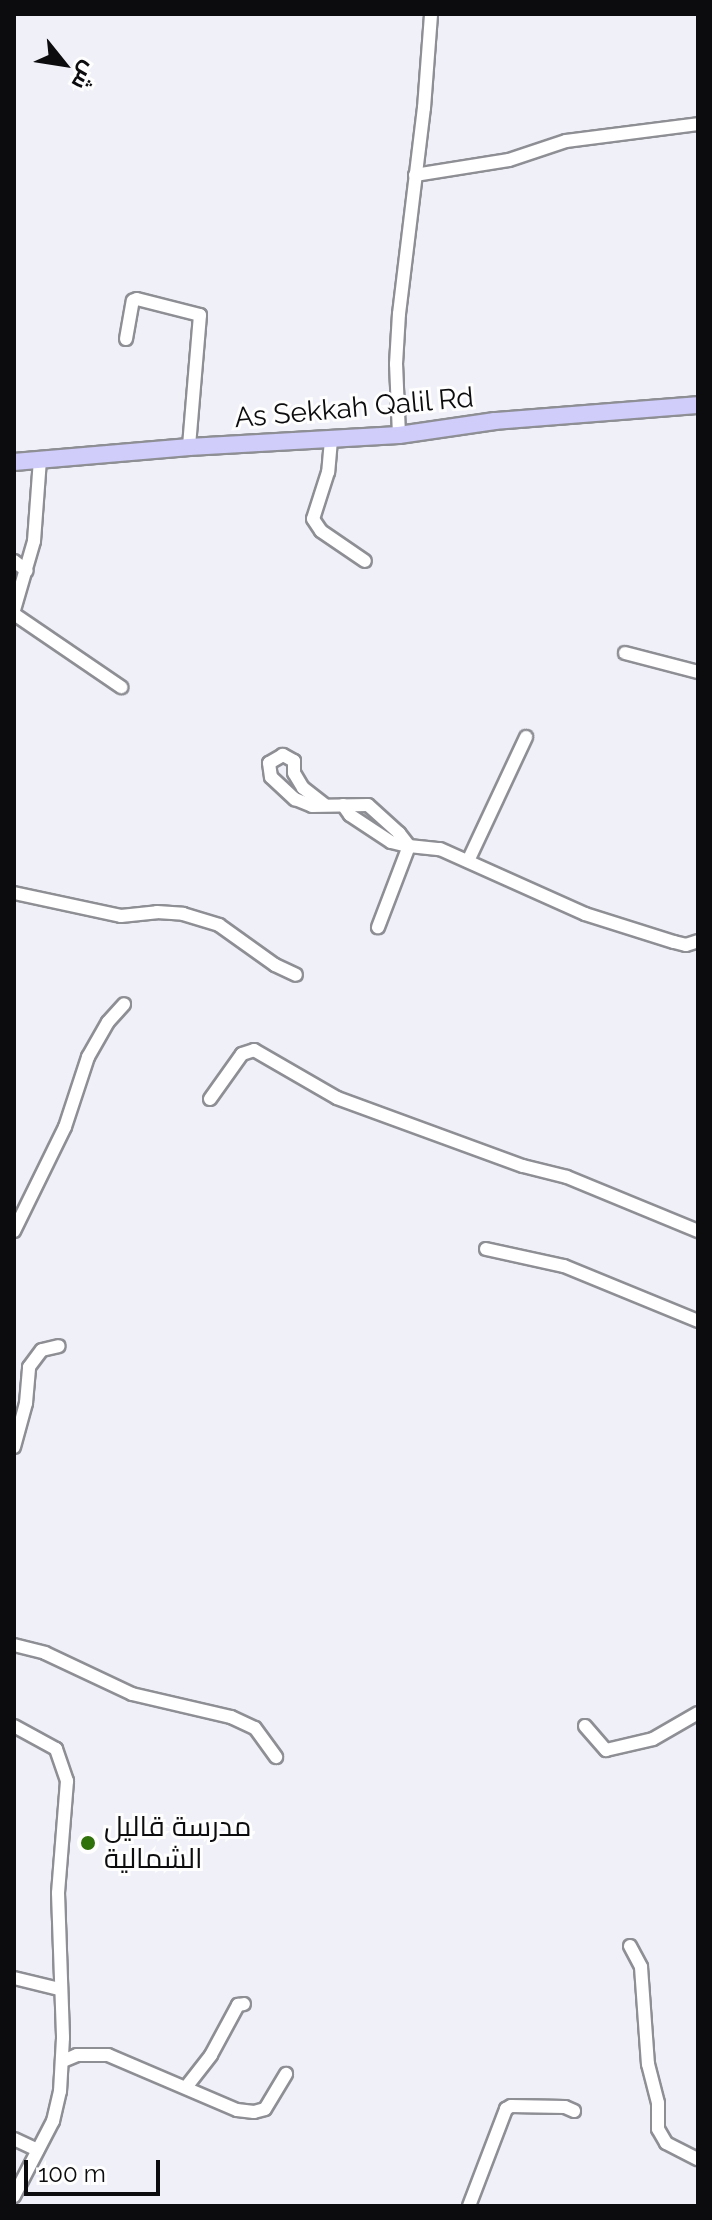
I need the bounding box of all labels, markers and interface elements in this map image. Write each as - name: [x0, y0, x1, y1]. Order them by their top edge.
- north arrow: [24, 24, 104, 104]
- text: ش: [66, 57, 103, 95]
- street label: As Sekkah Qalil Rd: [232, 381, 476, 435]
- place label: مدرسة قاليل الشمالية: [104, 1810, 252, 1876]
- marker: مدرسة قاليل الشمالية: [79, 1834, 97, 1852]
- scale bar: [28, 2144, 164, 2194]
- text: 100 m: [38, 2159, 106, 2188]

